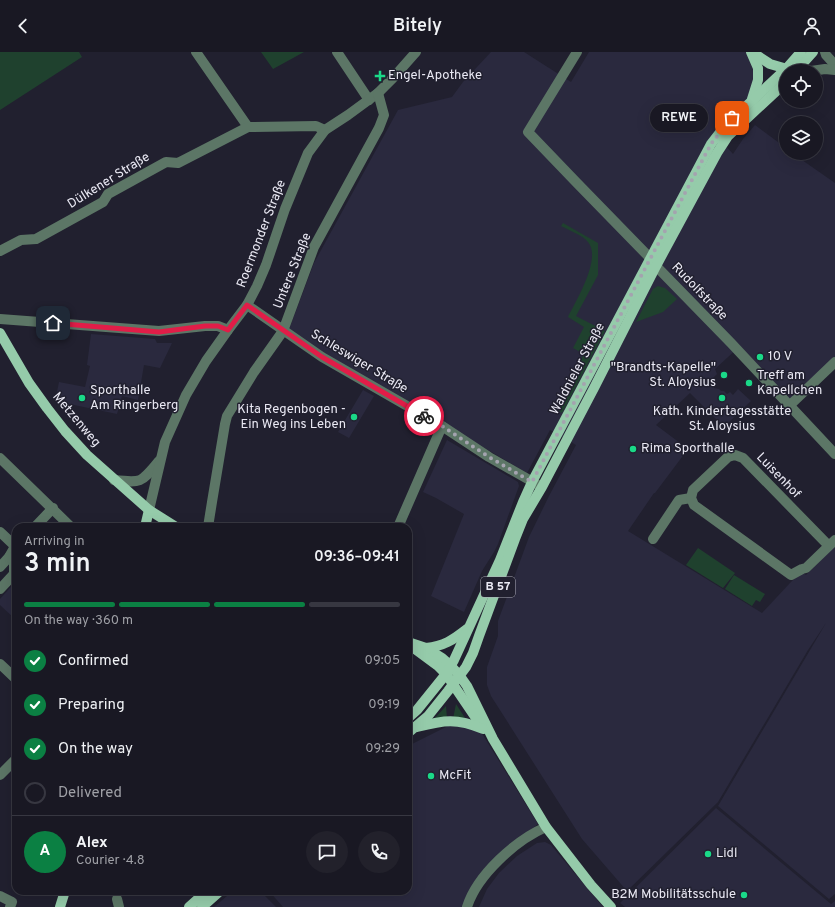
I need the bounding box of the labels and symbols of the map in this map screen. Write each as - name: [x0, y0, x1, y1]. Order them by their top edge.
- place label: Engel-Apotheke: [388, 68, 482, 84]
- marker: Engel-Apotheke: [375, 71, 385, 81]
- pin: [715, 101, 749, 135]
- callout: REWE: [650, 104, 708, 132]
- street label: Dülkener Straße: [65, 149, 153, 213]
- street label: Roermonder Straße: [234, 178, 290, 290]
- street label: Untere Straße: [270, 231, 316, 311]
- street label: Rudolfstraße: [668, 260, 730, 324]
- pin: [36, 306, 70, 340]
- street label: Waldnieler Straße: [547, 320, 609, 418]
- street label: Schleswiger Straße: [307, 327, 411, 397]
- place label: 10 V: [768, 349, 792, 365]
- marker: 10 V: [755, 352, 765, 362]
- place label: "Brandts-Kapelle" St. Aloysius: [611, 360, 716, 391]
- place label: Treff am Kapellchen: [757, 368, 822, 399]
- marker: "Brandts-Kapelle" St. Aloysius: [719, 370, 729, 380]
- marker: Treff am Kapellchen: [744, 378, 754, 388]
- place label: Sporthalle Am Ringerberg: [90, 383, 178, 414]
- street label: Metzenweg: [48, 389, 104, 451]
- marker: Sporthalle Am Ringerberg: [77, 393, 87, 403]
- marker: Kath. Kindertagesstätte St. Aloysius: [717, 393, 727, 403]
- courier: [404, 396, 444, 436]
- place label: Kita Regenbogen - Ein Weg ins Leben: [237, 402, 346, 433]
- place label: Kath. Kindertagesstätte St. Aloysius: [653, 404, 791, 435]
- marker: Kita Regenbogen - Ein Weg ins Leben: [349, 412, 359, 422]
- place label: Rima Sporthalle: [641, 441, 734, 457]
- marker: Rima Sporthalle: [628, 444, 638, 454]
- street label: Luisenhof: [752, 450, 804, 503]
- road number: B 57: [481, 577, 515, 597]
- place label: McFit: [439, 768, 472, 784]
- marker: McFit: [426, 771, 436, 781]
- place label: Lidl: [716, 846, 737, 862]
- marker: Lidl: [703, 849, 713, 859]
- place label: B2M Mobilitätsschule: [611, 887, 736, 903]
- marker: B2M Mobilitätsschule: [739, 890, 749, 900]

